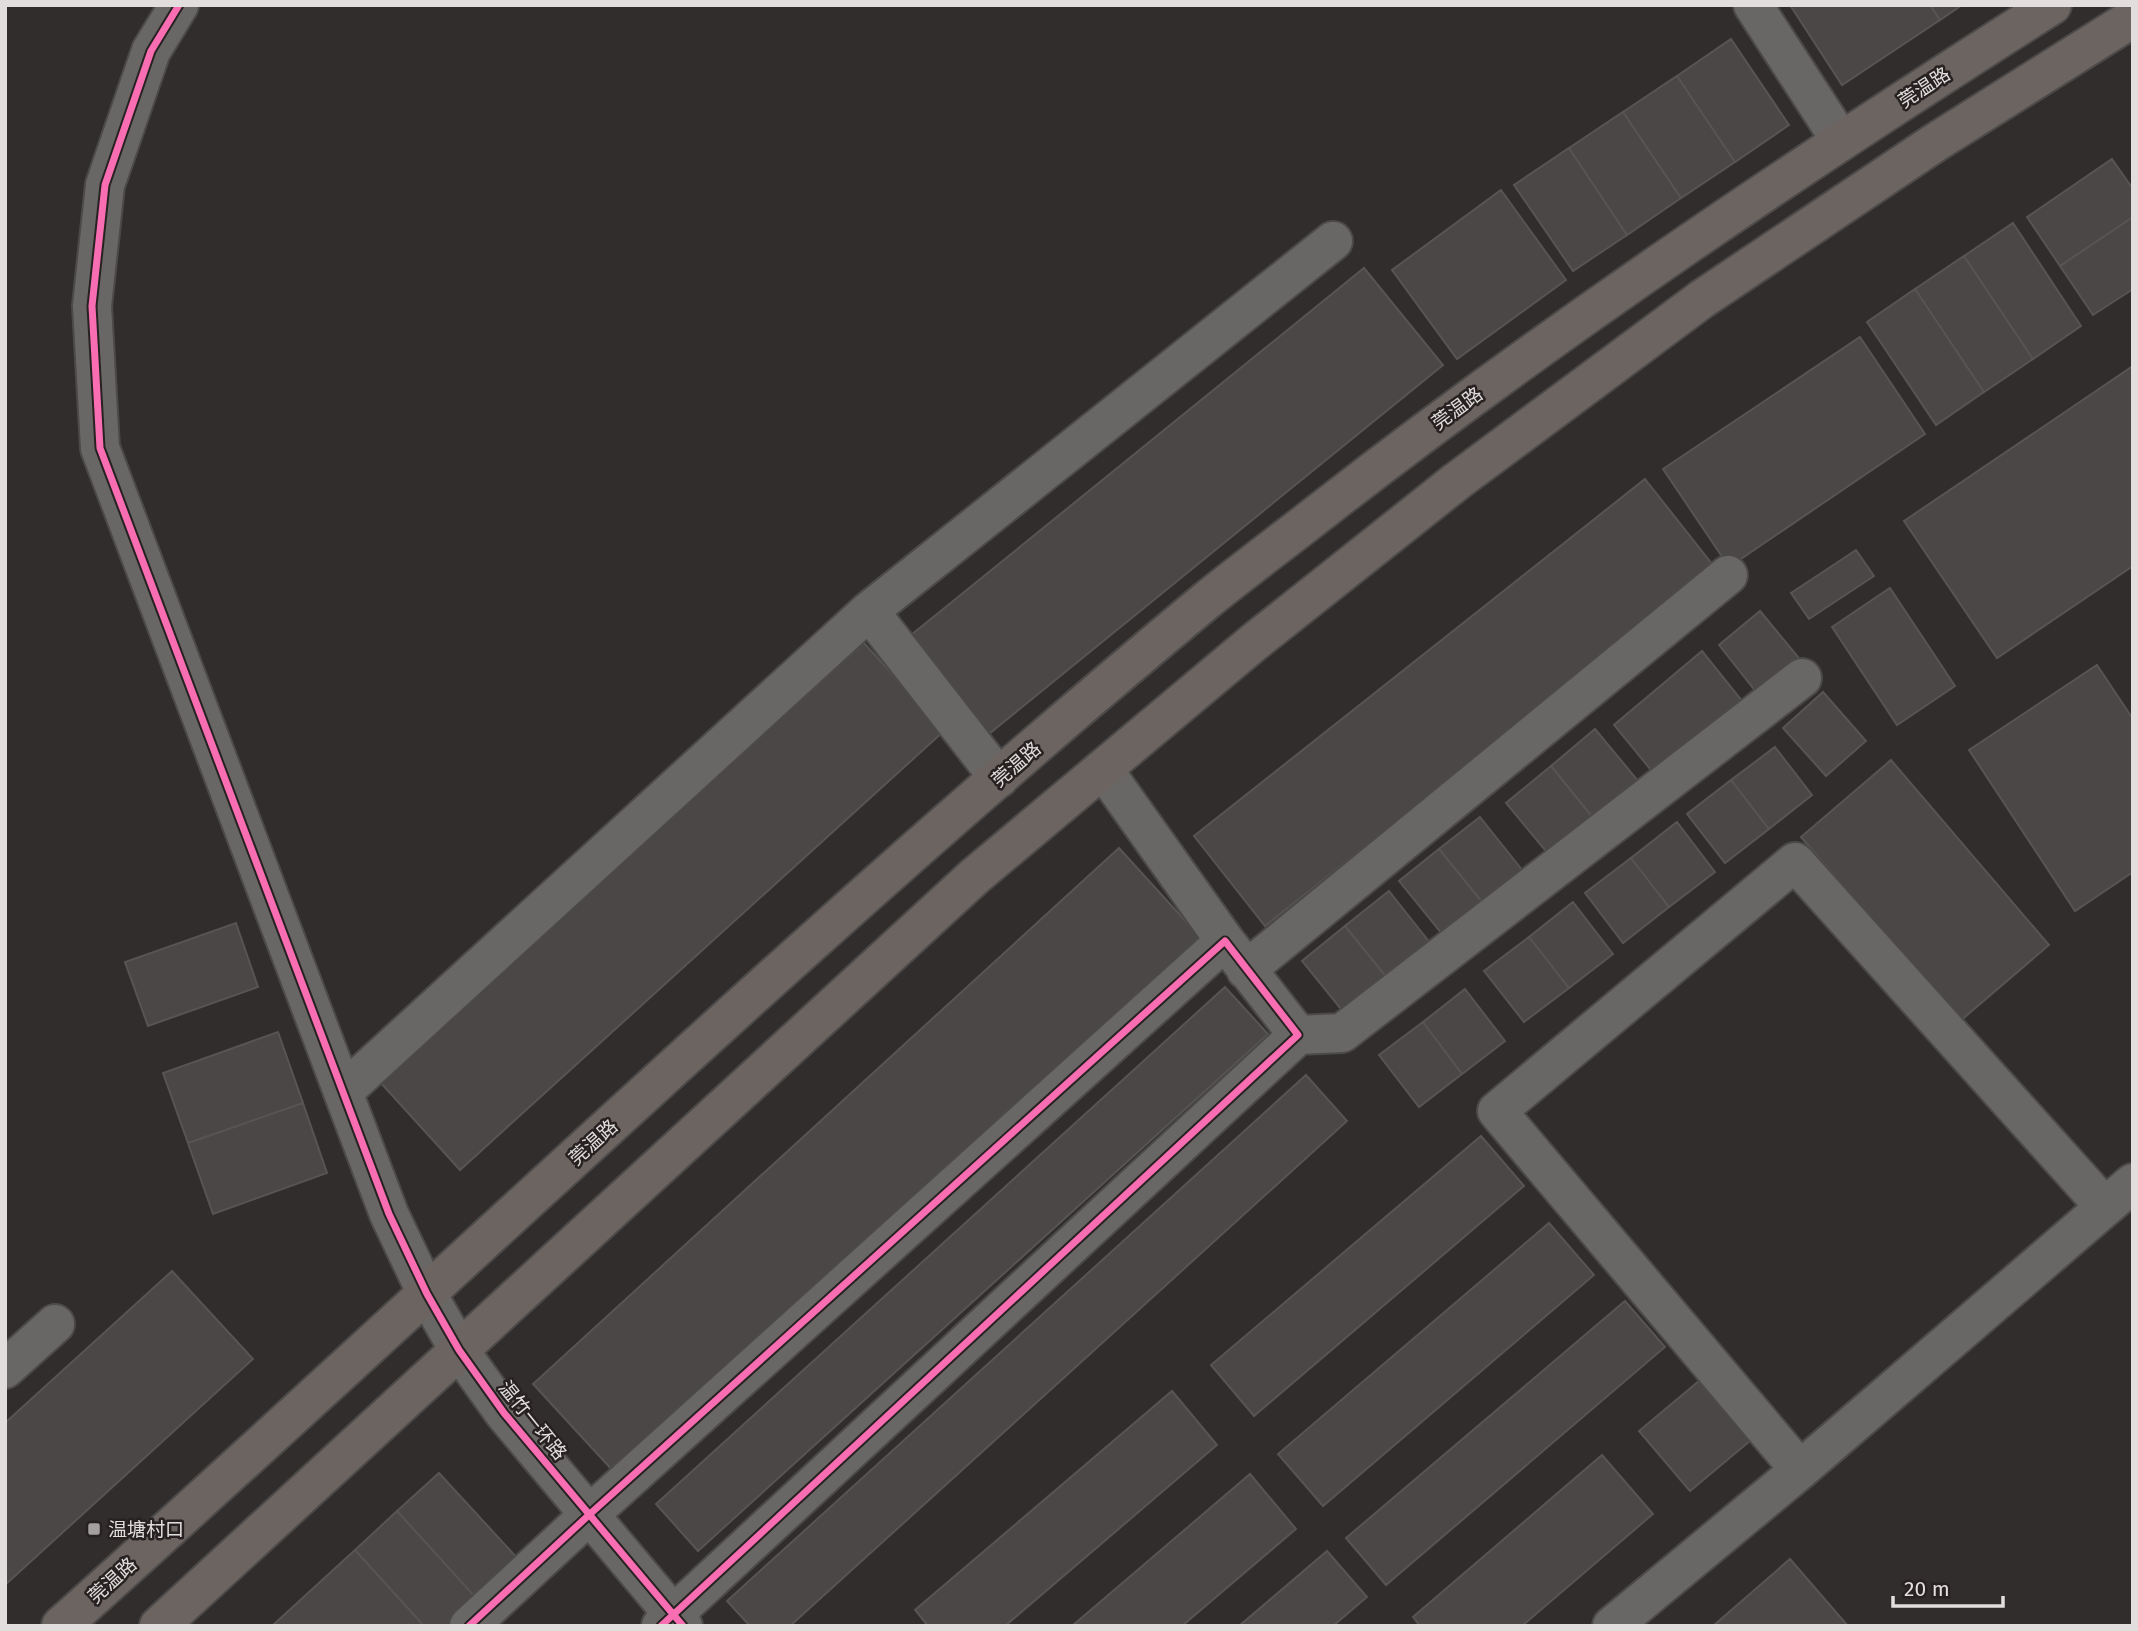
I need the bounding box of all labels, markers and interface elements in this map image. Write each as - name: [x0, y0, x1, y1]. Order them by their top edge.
- street label: 莞温路: [1894, 62, 1954, 113]
- street label: 莞温路: [1427, 382, 1487, 434]
- street label: 莞温路: [987, 737, 1045, 792]
- street label: 莞温路: [564, 1115, 622, 1170]
- street label: 温竹一环路: [494, 1376, 571, 1464]
- place label: 温塘村口: [108, 1518, 184, 1541]
- marker: 温塘村口: [86, 1521, 102, 1537]
- street label: 莞温路: [83, 1553, 141, 1608]
- scale bar: [1893, 1564, 2003, 1608]
- text: 20 m: [1904, 1576, 1950, 1602]

